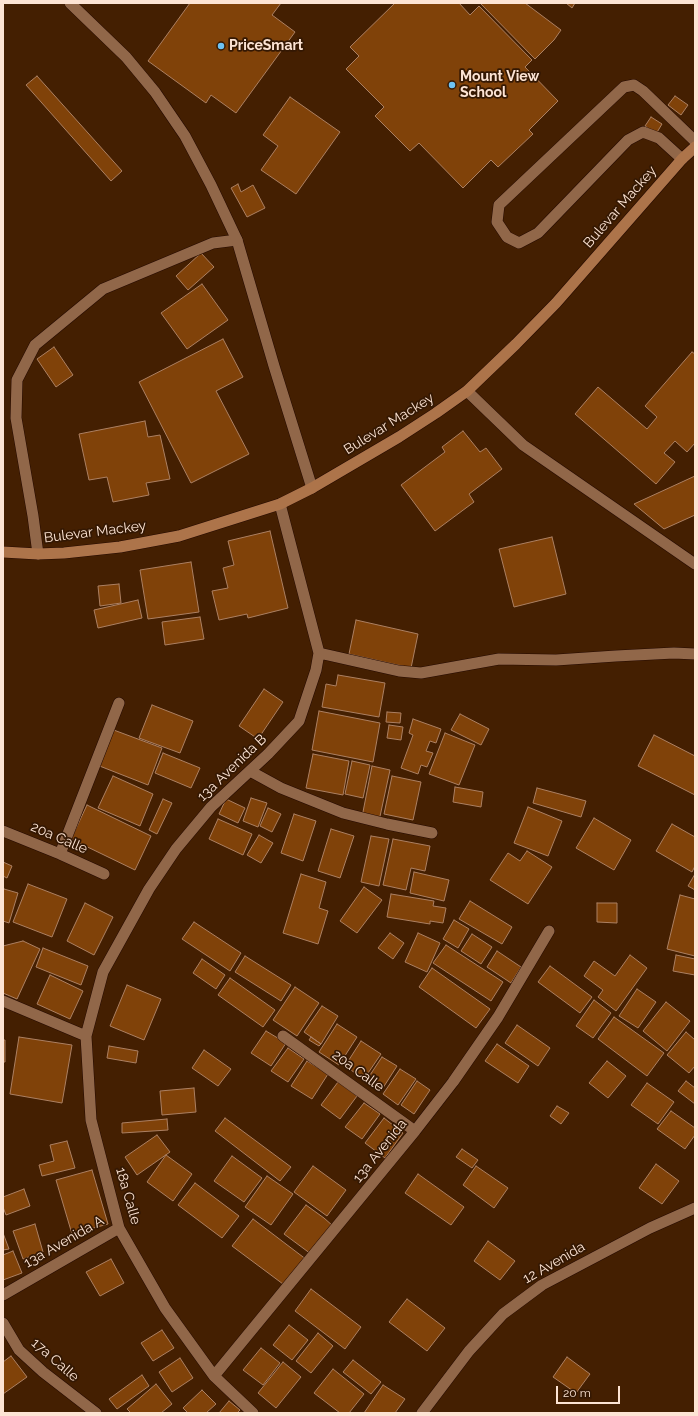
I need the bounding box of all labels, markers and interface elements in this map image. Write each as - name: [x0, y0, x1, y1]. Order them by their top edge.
- place label: PriceSmart: [229, 38, 303, 54]
- marker: PriceSmart: [216, 41, 226, 51]
- place label: Mount View School: [460, 69, 539, 102]
- marker: Mount View School: [447, 80, 457, 90]
- street label: Bulevar Mackey: [580, 163, 660, 251]
- street label: Bulevar Mackey: [341, 390, 437, 458]
- street label: Bulevar Mackey: [43, 517, 147, 547]
- street label: 13a Avenida B: [194, 731, 270, 805]
- street label: 20a Calle: [28, 819, 90, 857]
- street label: 20a Calle: [329, 1047, 387, 1095]
- street label: 13a Avenida: [349, 1116, 411, 1186]
- street label: 18a Calle: [112, 1166, 144, 1226]
- street label: 13a Avenida A: [21, 1212, 107, 1272]
- street label: 12 Avenida: [520, 1239, 588, 1287]
- street label: 17a Calle: [28, 1335, 82, 1385]
- scale bar: [558, 1378, 622, 1404]
- text: 20 m: [563, 1386, 591, 1400]

